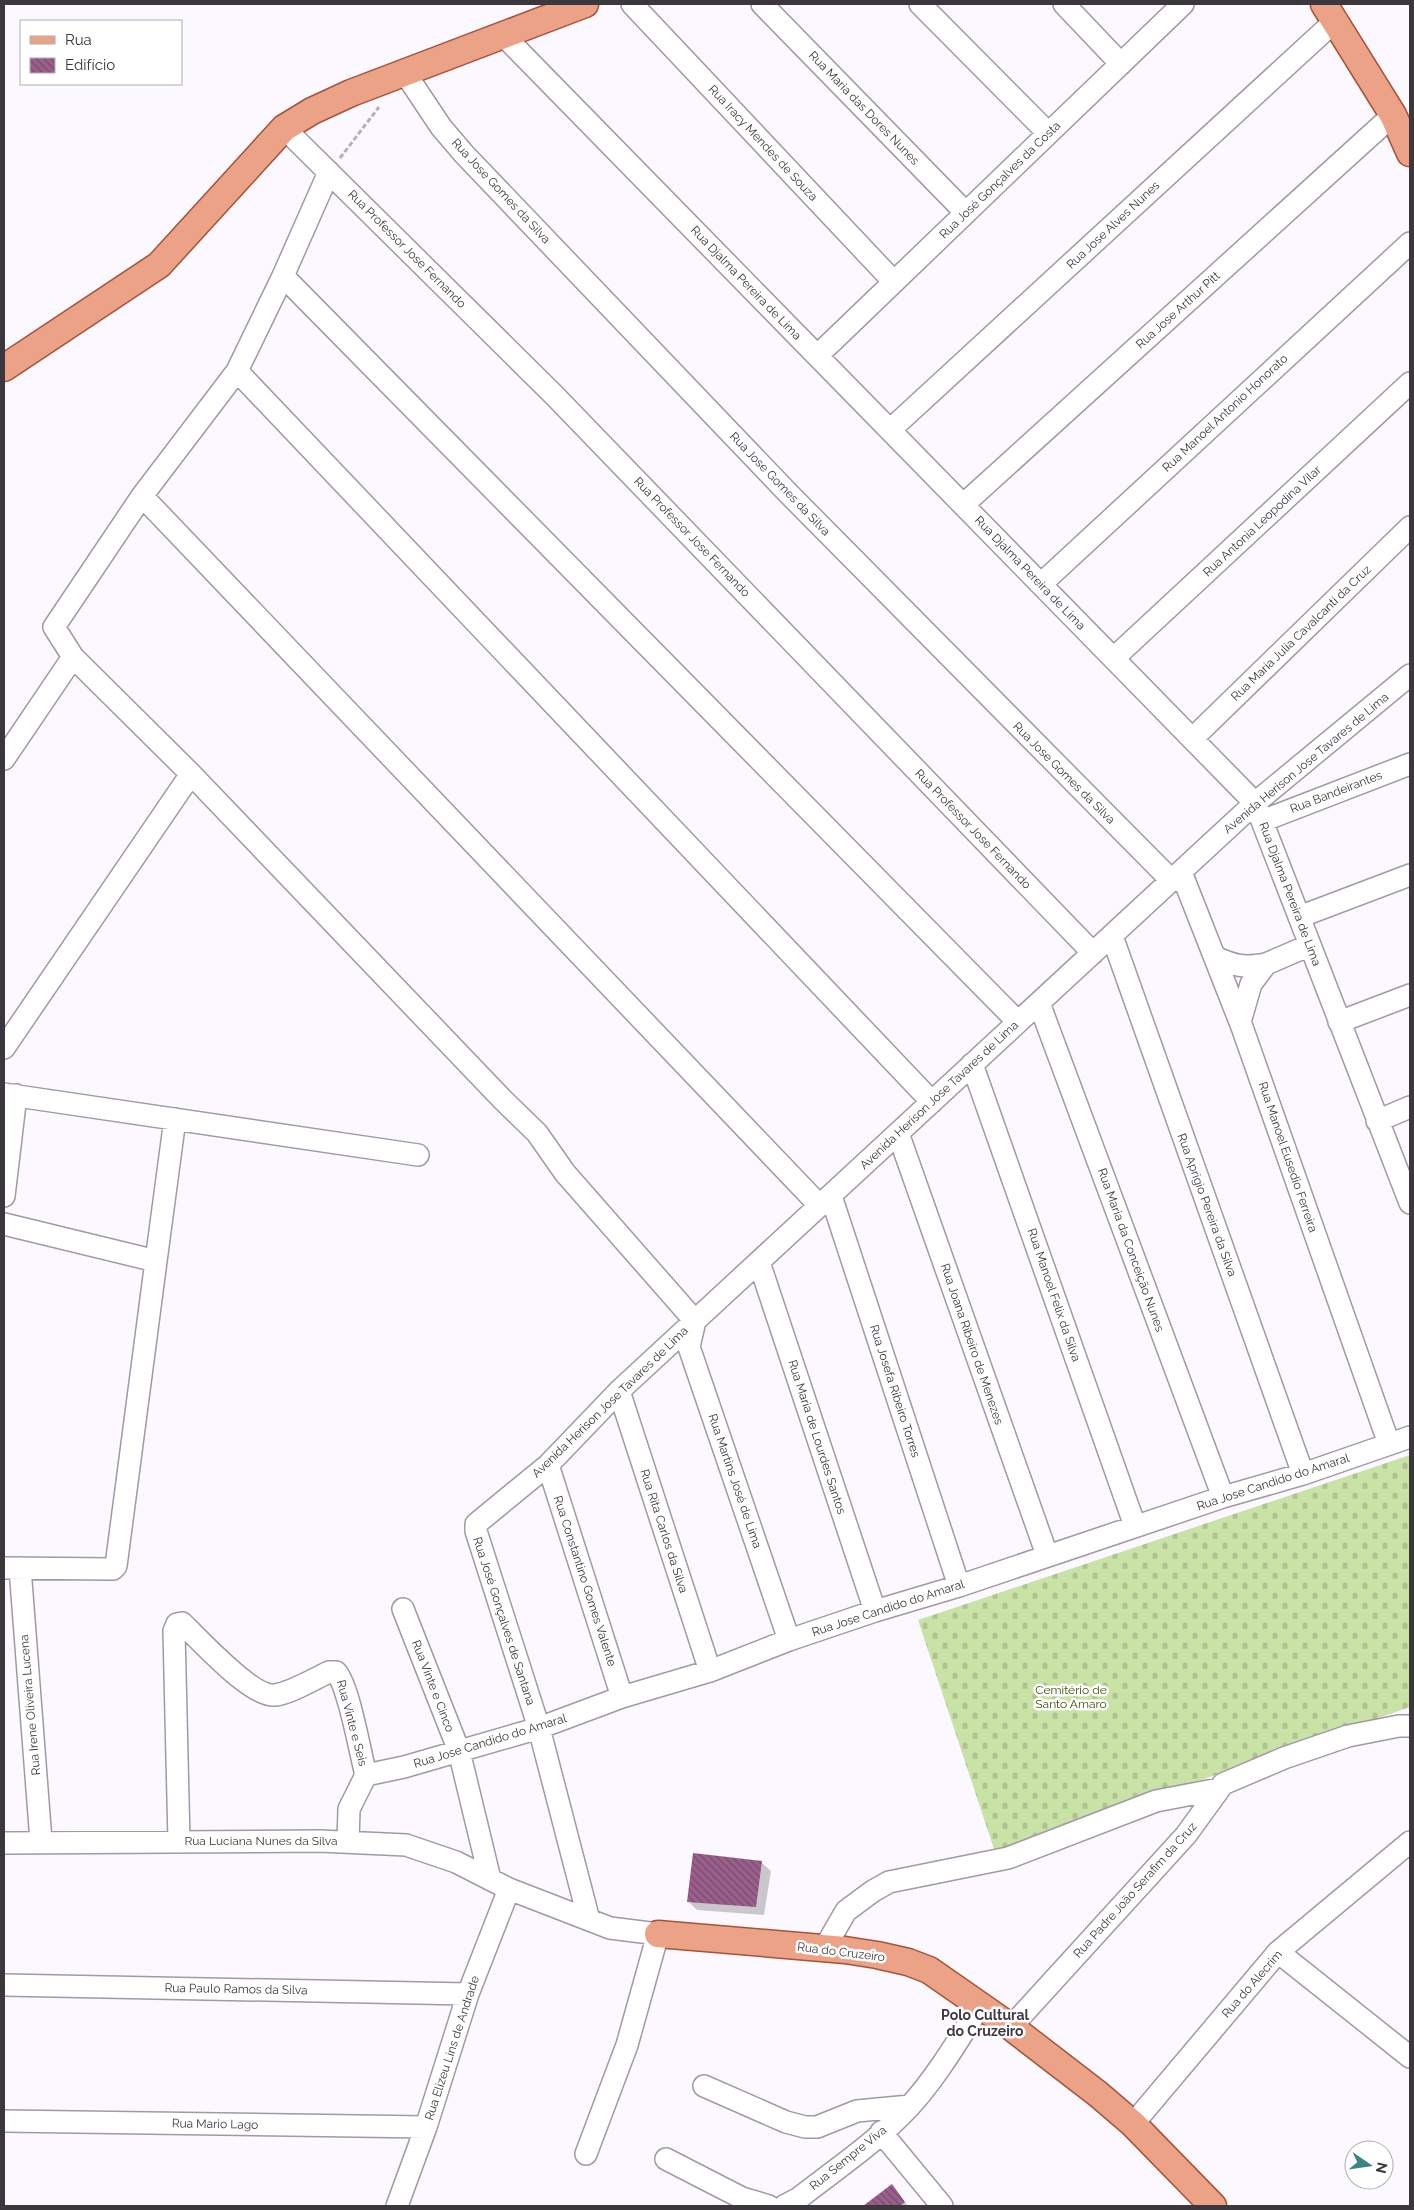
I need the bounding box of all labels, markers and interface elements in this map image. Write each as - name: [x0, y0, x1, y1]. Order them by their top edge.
- legend: [20, 20, 182, 85]
- text: Rua: [65, 31, 92, 49]
- street label: Rua Maria das Dores Nunes: [806, 48, 922, 168]
- text: Edifício: [65, 56, 115, 74]
- street label: Rua Iracy Mendes de Souza: [706, 82, 820, 204]
- street label: Rua José Gonçalves da Costa: [937, 118, 1063, 242]
- street label: Rua Jose Gomes da Silva: [449, 136, 553, 246]
- street label: Rua Jose Alves Nunes: [1064, 178, 1163, 272]
- street label: Rua Professor Jose Fernando: [345, 187, 469, 311]
- street label: Rua Djalma Pereira de Lima: [688, 223, 804, 343]
- street label: Rua Jose Arthur Pitt: [1133, 269, 1223, 351]
- street label: Rua Manoel Antonio Honorato: [1160, 351, 1290, 475]
- street label: Rua Jose Gomes da Silva: [727, 429, 833, 539]
- street label: Rua Antonia Leopodina Vilar: [1200, 462, 1324, 579]
- street label: Rua Professor Jose Fernando: [631, 474, 753, 600]
- street label: Rua Djalma Pereira de Lima: [972, 513, 1088, 633]
- street label: Rua Maria Julia Cavalcanti da Cruz: [1228, 562, 1374, 704]
- street label: Avenida Herison Jose Tavares de Lima: [1221, 690, 1391, 836]
- street label: Rua Jose Gomes da Silva: [1010, 719, 1118, 827]
- street label: Rua Professor Jose Fernando: [912, 766, 1034, 892]
- street label: Rua Bandeirantes: [1288, 768, 1384, 816]
- street label: Rua Djalma Pereira de Lima: [1256, 820, 1324, 968]
- street label: Avenida Herison Jose Tavares de Lima: [857, 1018, 1021, 1172]
- street label: Rua Manoel Eusedio Ferreira: [1256, 1080, 1320, 1234]
- street label: Rua Aprigio Pereira da Silva: [1175, 1131, 1239, 1279]
- street label: Rua Maria da Conceição Nunes: [1095, 1166, 1167, 1334]
- street label: Rua Manoel Felix da Silva: [1025, 1226, 1083, 1364]
- street label: Rua Joana Ribeiro de Menezes: [938, 1262, 1006, 1427]
- street label: Rua Josefa Ribeiro Torres: [867, 1323, 923, 1459]
- street label: Avenida Herison Jose Tavares de Lima: [529, 1324, 691, 1480]
- street label: Rua Maria de Lourdes Santos: [785, 1358, 849, 1516]
- street label: Rua Martins José de Lima: [705, 1412, 765, 1550]
- street label: Rua Jose Candido do Amaral: [1195, 1450, 1352, 1513]
- street label: Rua Rita Carlos da Silva: [637, 1467, 691, 1595]
- street label: Rua Constantino Gomes Valente: [551, 1494, 619, 1668]
- street label: Rua José Gonçalves de Santana: [470, 1535, 538, 1707]
- street label: Rua Jose Candido do Amaral: [810, 1576, 967, 1639]
- street label: Rua Irene Oliveira Lucena: [17, 1634, 43, 1776]
- street label: Rua Vinte e Cinco: [409, 1638, 457, 1734]
- street label: Rua Vinte e Seis: [334, 1678, 370, 1768]
- park label: Cemitério de Santo Amaro: [1035, 1683, 1107, 1711]
- street label: Rua Jose Candido do Amaral: [412, 1711, 569, 1771]
- street label: Rua Padre João Serafim da Cruz: [1071, 1820, 1199, 1960]
- street label: Rua Luciana Nunes da Silva: [184, 1834, 338, 1848]
- street label: Rua do Cruzeiro: [796, 1940, 886, 1964]
- street label: Rua do Alecrim: [1219, 1947, 1285, 2021]
- street label: Rua Elizeu Lins de Andrade: [422, 1974, 482, 2122]
- street label: Rua Paulo Ramos da Silva: [164, 1981, 308, 1997]
- district label: Polo Cultural do Cruzeiro: [941, 2007, 1029, 2039]
- street label: Rua Mario Lago: [172, 2116, 258, 2132]
- street label: Rua Sempre Viva: [807, 2123, 889, 2193]
- north arrow: [1344, 2140, 1394, 2190]
- text: N: [1373, 2161, 1391, 2175]

